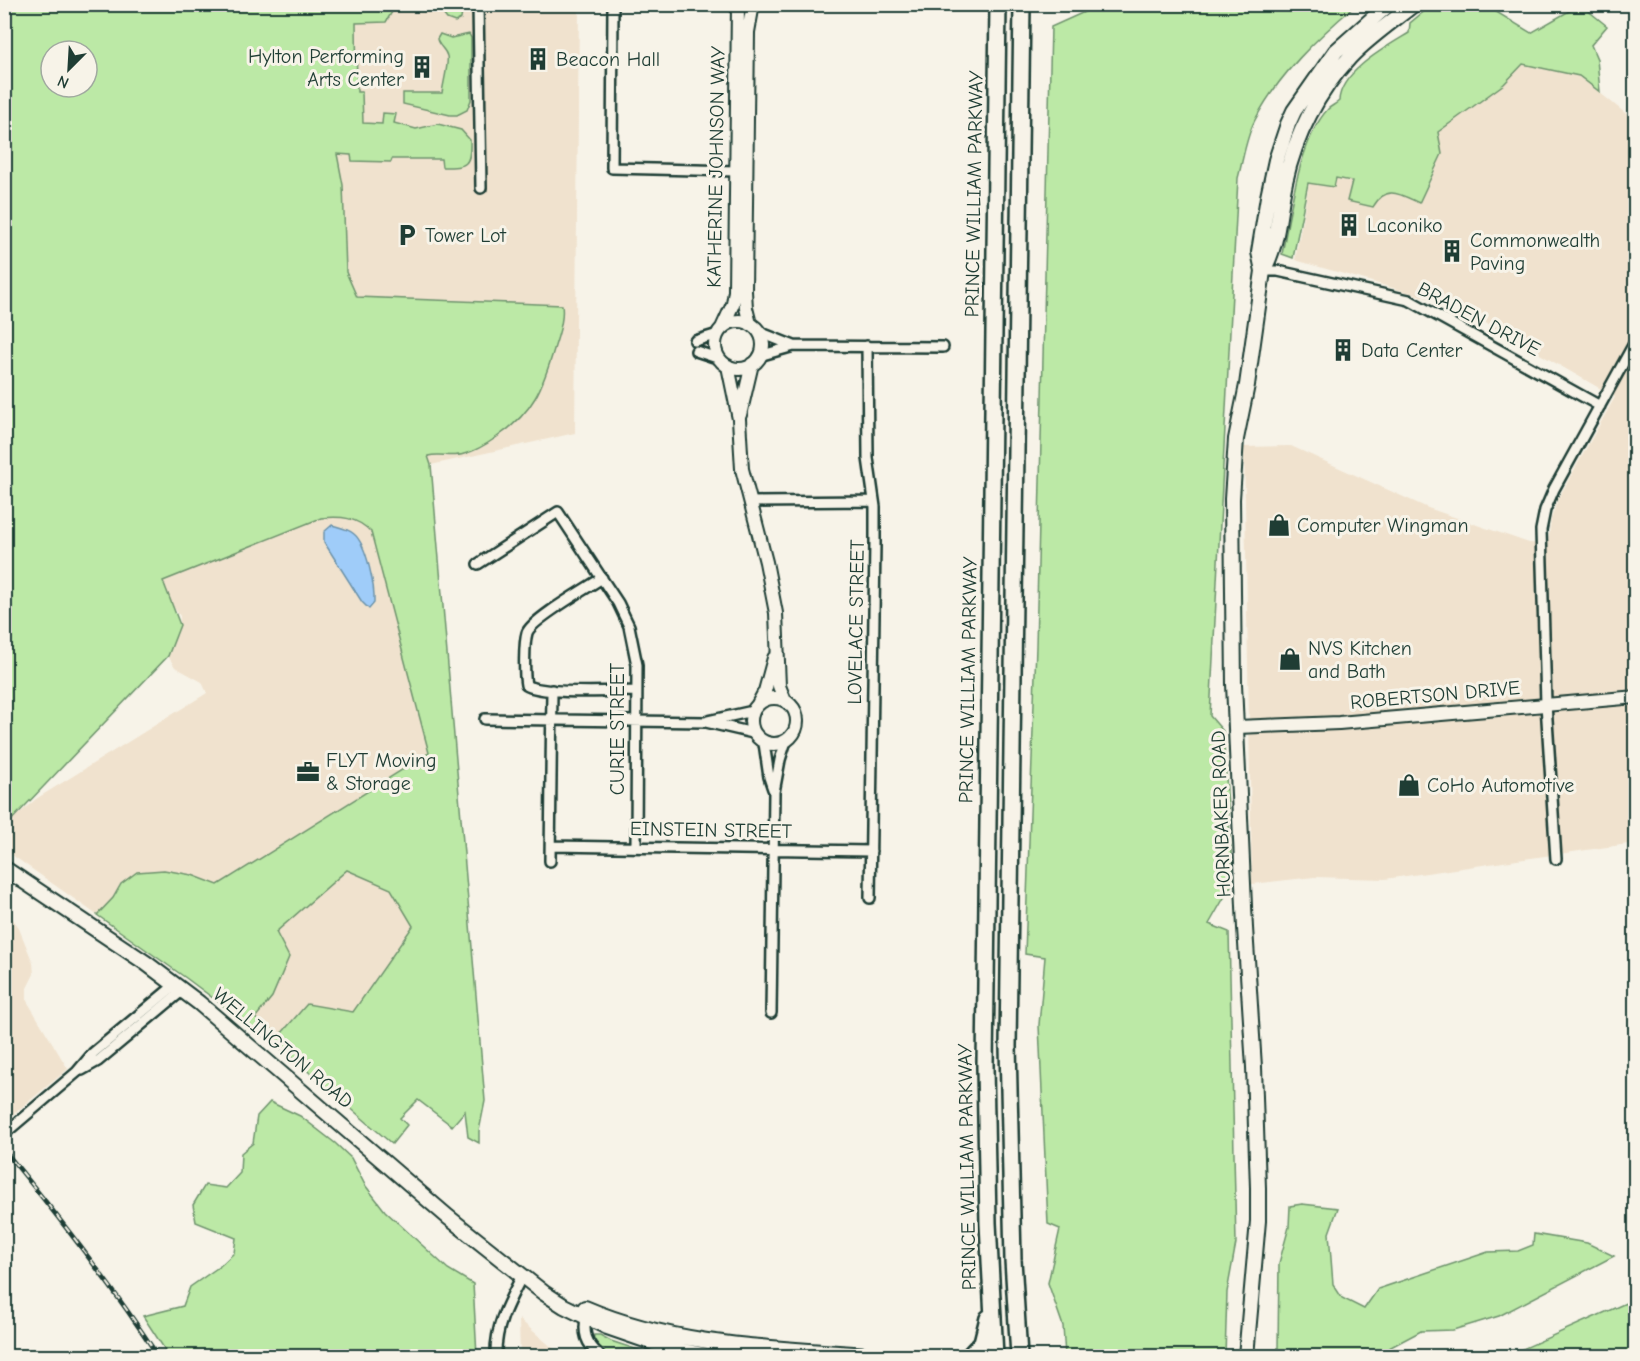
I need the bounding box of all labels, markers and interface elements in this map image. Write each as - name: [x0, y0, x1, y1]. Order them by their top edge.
- north arrow: [39, 39, 99, 99]
- place label: Hylton Performing Arts Center: [248, 45, 404, 91]
- building icon: Beacon Hall: [525, 46, 551, 72]
- street label: KATHERINE JOHNSON WAY: [702, 46, 730, 288]
- place label: Beacon Hall: [556, 48, 660, 71]
- building icon: Hylton Performing Arts Center: [409, 54, 435, 80]
- street label: PRINCE WILLIAM PARKWAY: [960, 70, 988, 318]
- text: N: [55, 71, 72, 92]
- building icon: Laconiko: [1336, 212, 1362, 238]
- place label: Laconiko: [1367, 214, 1443, 237]
- parking icon: Tower Lot: [394, 222, 420, 248]
- place label: Tower Lot: [425, 224, 507, 247]
- place label: Commonwealth Paving: [1470, 229, 1600, 275]
- building icon: Commonwealth Paving: [1439, 238, 1465, 264]
- street label: BRADEN DRIVE: [1414, 277, 1544, 361]
- building icon: Data Center: [1330, 337, 1356, 363]
- place label: Data Center: [1361, 339, 1463, 362]
- shop icon: Computer Wingman: [1266, 512, 1292, 538]
- place label: Computer Wingman: [1297, 514, 1468, 537]
- street label: LOVELACE STREET: [843, 539, 869, 705]
- street label: PRINCE WILLIAM PARKWAY: [954, 556, 982, 804]
- place label: NVS Kitchen and Bath: [1308, 637, 1412, 683]
- shop icon: NVS Kitchen and Bath: [1277, 646, 1303, 672]
- street label: CURIE STREET: [606, 662, 629, 795]
- street label: ROBERTSON DRIVE: [1349, 676, 1521, 714]
- street label: HORNBAKER ROAD: [1207, 730, 1235, 898]
- place label: FLYT Moving & Storage: [326, 749, 437, 795]
- office icon: FLYT Moving & Storage: [295, 759, 321, 785]
- shop icon: CoHo Automotive: [1396, 772, 1422, 798]
- place label: CoHo Automotive: [1427, 774, 1574, 797]
- street label: EINSTEIN STREET: [630, 817, 793, 843]
- street label: WELLINGTON ROAD: [208, 983, 358, 1113]
- street label: PRINCE WILLIAM PARKWAY: [953, 1043, 981, 1291]

